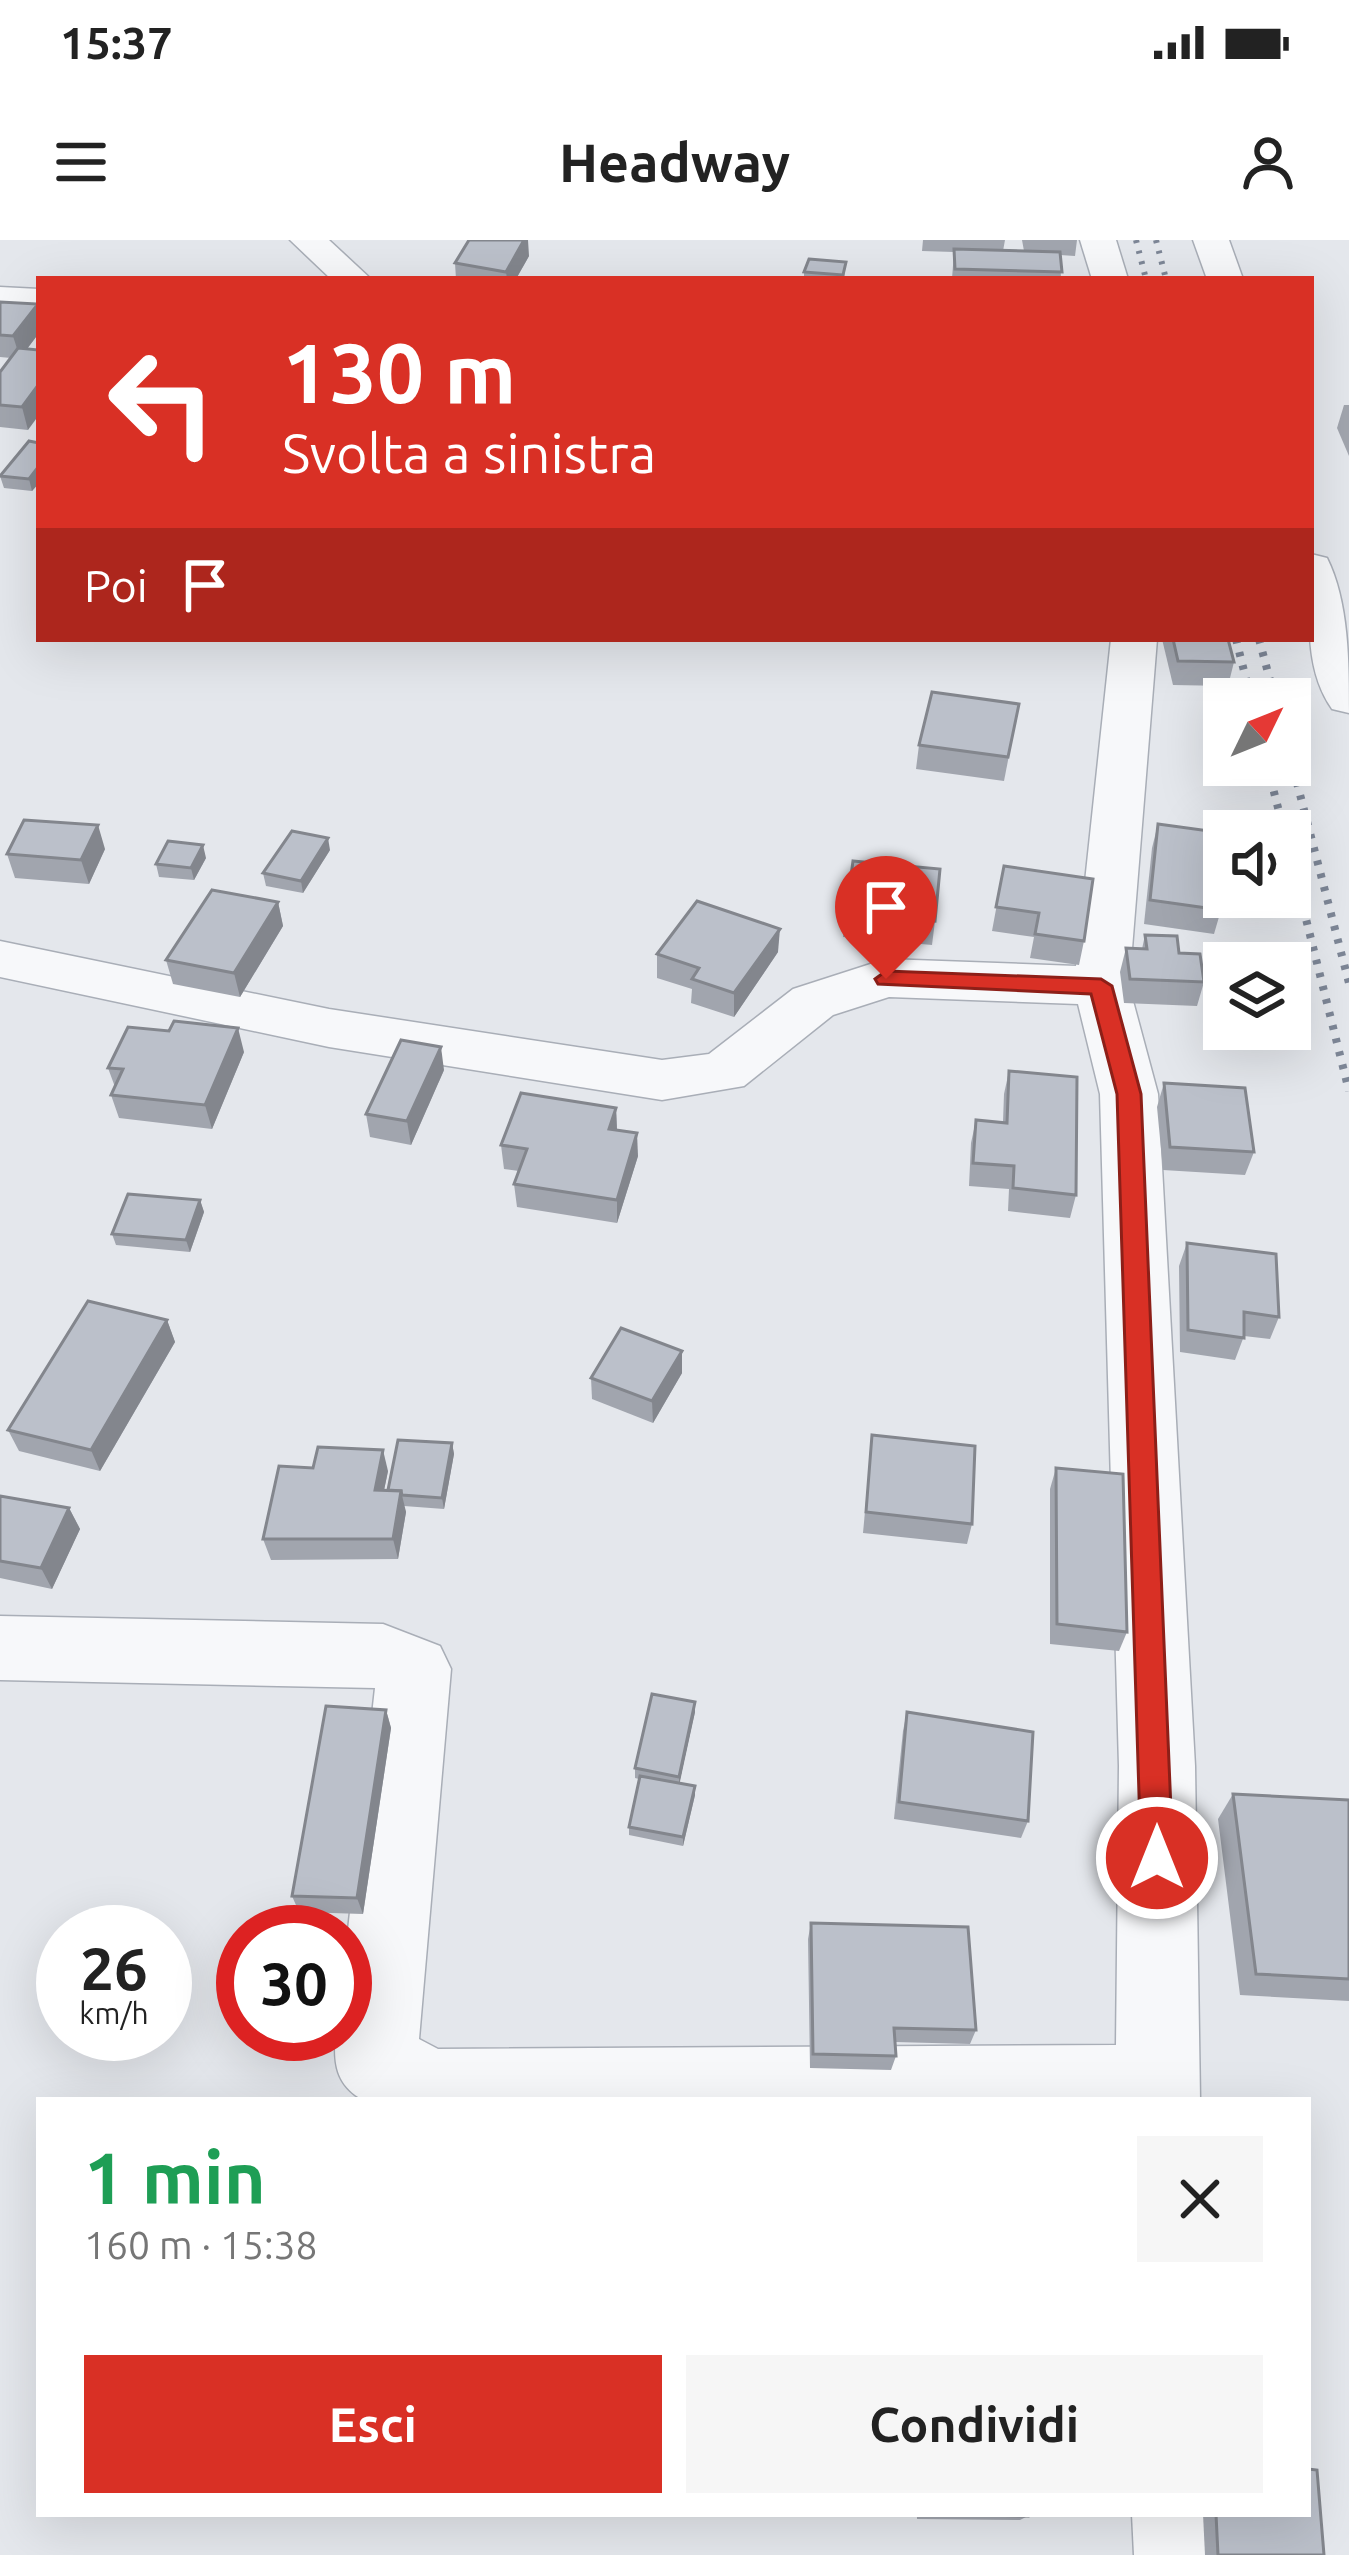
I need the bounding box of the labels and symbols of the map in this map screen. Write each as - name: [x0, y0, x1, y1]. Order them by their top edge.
- north arrow: [1203, 678, 1311, 786]
- pin: [835, 856, 937, 979]
- position arrow: [1094, 1795, 1220, 1921]
- speed limit sign: 30: [216, 1905, 372, 2061]

